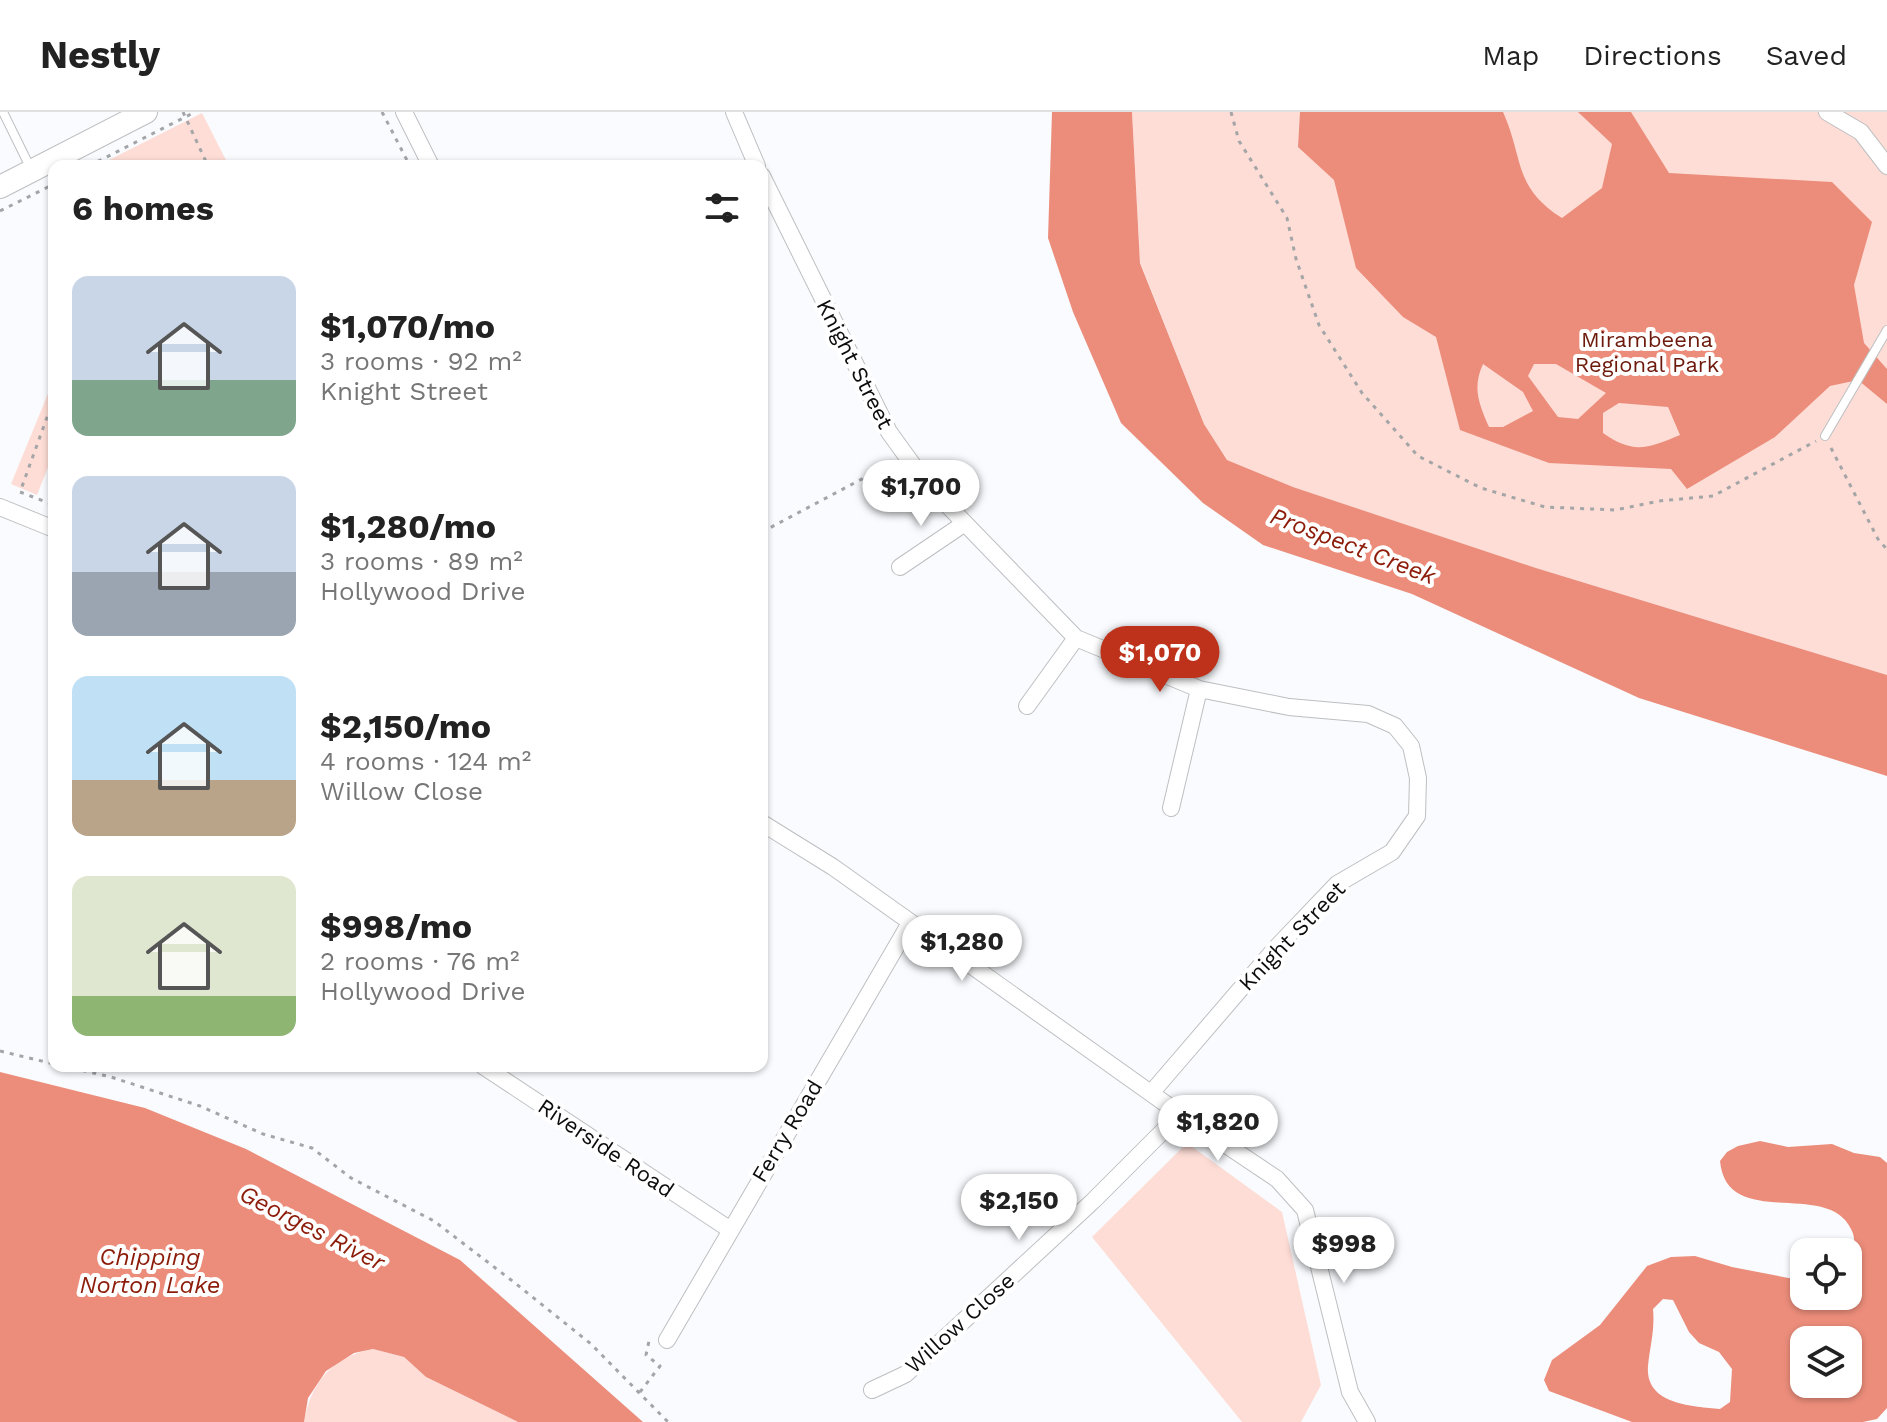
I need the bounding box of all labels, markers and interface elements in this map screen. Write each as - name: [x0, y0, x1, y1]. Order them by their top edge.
- text: Nestly: [40, 33, 160, 77]
- text: Map: [1482, 39, 1539, 72]
- text: Directions: [1583, 39, 1722, 72]
- text: Saved: [1766, 39, 1847, 72]
- icon: filters: [700, 186, 744, 230]
- text: 6 homes: [72, 188, 214, 228]
- street label: Knight Street: [812, 295, 898, 433]
- text: $1,070/mo: [320, 306, 495, 346]
- icon: home: [136, 308, 232, 404]
- park label: Mirambeena Regional Park: [1575, 327, 1719, 377]
- text: 3 rooms · 92 m²: [320, 346, 522, 376]
- text: Knight Street: [320, 376, 488, 406]
- pin: $1,700: [856, 460, 986, 528]
- text: $1,700: [880, 471, 962, 501]
- water label: Prospect Creek: [1266, 502, 1440, 591]
- text: $1,280/mo: [320, 506, 496, 546]
- icon: home: [136, 508, 232, 604]
- text: 3 rooms · 89 m²: [320, 546, 523, 576]
- text: Hollywood Drive: [320, 576, 526, 606]
- pin: $1,070: [1095, 626, 1225, 694]
- text: $1,070: [1118, 637, 1202, 667]
- text: $2,150/mo: [320, 706, 491, 746]
- icon: home: [136, 708, 232, 804]
- text: 4 rooms · 124 m²: [320, 746, 531, 776]
- text: Willow Close: [320, 776, 483, 806]
- street label: Knight Street: [1234, 876, 1350, 996]
- text: $998/mo: [320, 906, 472, 946]
- icon: home: [136, 908, 232, 1004]
- pin: $1,280: [897, 915, 1027, 983]
- text: $1,280: [920, 926, 1004, 956]
- text: 2 rooms · 76 m²: [320, 946, 519, 976]
- text: Hollywood Drive: [320, 976, 526, 1006]
- street label: Ferry Road: [747, 1075, 827, 1187]
- street label: Riverside Road: [533, 1093, 679, 1203]
- pin: $1,820: [1153, 1095, 1283, 1163]
- text: $1,820: [1176, 1106, 1260, 1136]
- pin: $2,150: [954, 1174, 1084, 1242]
- water label: Georges River: [235, 1179, 391, 1277]
- text: $2,150: [979, 1185, 1059, 1215]
- pin: $998: [1297, 1217, 1391, 1285]
- text: $998: [1311, 1228, 1377, 1258]
- map controls: [1790, 1238, 1862, 1398]
- button: locate: [1790, 1238, 1862, 1310]
- water label: Chipping Norton Lake: [80, 1243, 220, 1299]
- street label: Willow Close: [900, 1268, 1020, 1378]
- button: layers: [1790, 1326, 1862, 1398]

